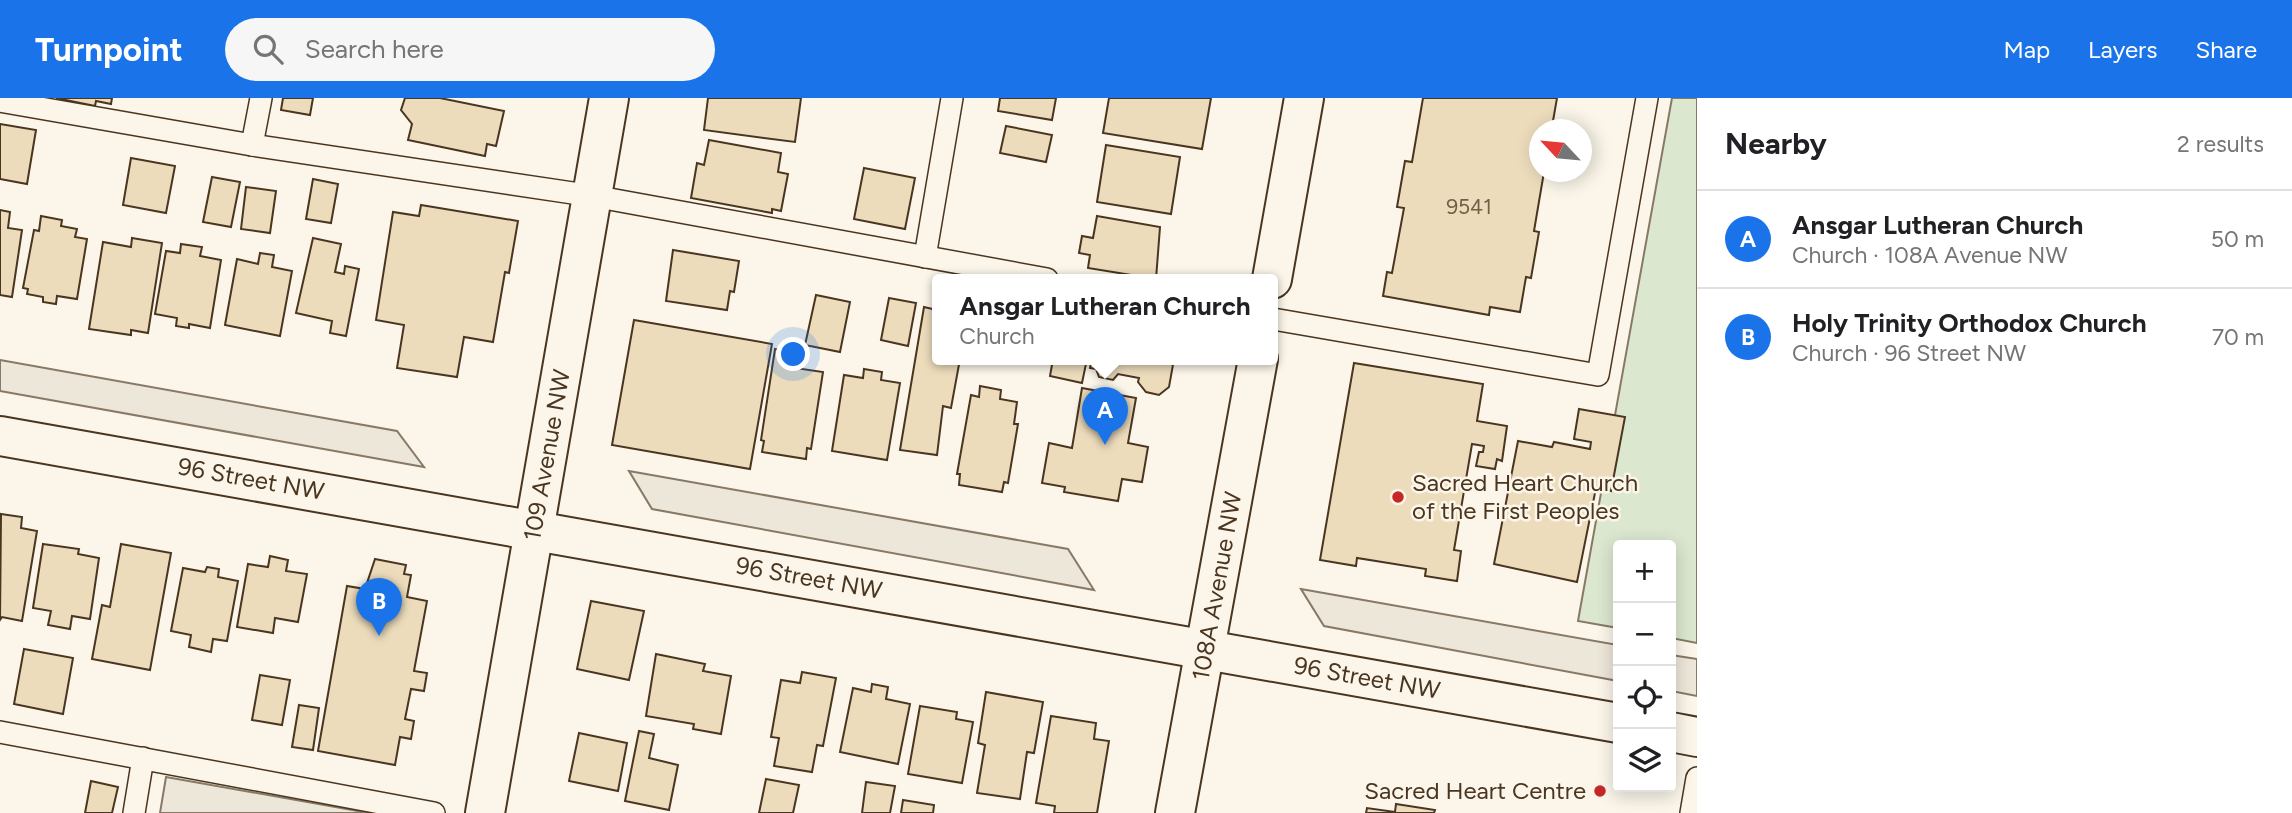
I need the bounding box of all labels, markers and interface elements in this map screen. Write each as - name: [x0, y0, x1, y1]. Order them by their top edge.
- search box: [225, 18, 715, 81]
- text: Turnpoint: [35, 30, 183, 69]
- icon: search: [249, 30, 287, 68]
- text: Search here: [305, 33, 444, 65]
- text: Map: [2003, 35, 2050, 64]
- text: Layers: [2088, 35, 2157, 64]
- text: Share: [2195, 35, 2257, 64]
- north arrow: [1529, 119, 1592, 182]
- text: Nearby: [1725, 125, 1827, 162]
- text: 2 results: [2177, 130, 2264, 158]
- house number: 9541: [1446, 194, 1492, 219]
- text: Ansgar Lutheran Church: [1792, 209, 2083, 241]
- text: A: [1740, 225, 1756, 253]
- text: 50 m: [2211, 225, 2264, 253]
- text: Church · 108A Avenue NW: [1792, 241, 2067, 269]
- popup: [932, 274, 1278, 365]
- text: Ansgar Lutheran Church: [959, 290, 1251, 322]
- text: Holy Trinity Orthodox Church: [1792, 307, 2146, 339]
- text: Church: [959, 322, 1035, 350]
- text: B: [1741, 323, 1755, 351]
- text: 70 m: [2212, 323, 2264, 351]
- your location: [776, 337, 810, 371]
- text: Church · 96 Street NW: [1792, 339, 2026, 367]
- street label: 109 Avenue NW: [517, 367, 576, 543]
- pin: A: [1082, 387, 1128, 445]
- street label: 96 Street NW: [176, 451, 326, 506]
- place label: Sacred Heart Church of the First Peoples: [1412, 468, 1638, 525]
- street label: 108A Avenue NW: [1186, 489, 1247, 682]
- marker: Sacred Heart Church of the First Peoples: [1390, 489, 1406, 505]
- map controls: [1613, 540, 1676, 792]
- button: +: [1613, 540, 1676, 603]
- street label: 96 Street NW: [734, 550, 884, 605]
- pin: B: [356, 578, 402, 636]
- button: −: [1613, 603, 1676, 666]
- street label: 96 Street NW: [1292, 650, 1442, 705]
- button: locate: [1613, 666, 1676, 729]
- button: layers: [1613, 729, 1676, 792]
- place label: Sacred Heart Centre: [1364, 776, 1586, 805]
- marker: Sacred Heart Centre: [1592, 783, 1608, 799]

